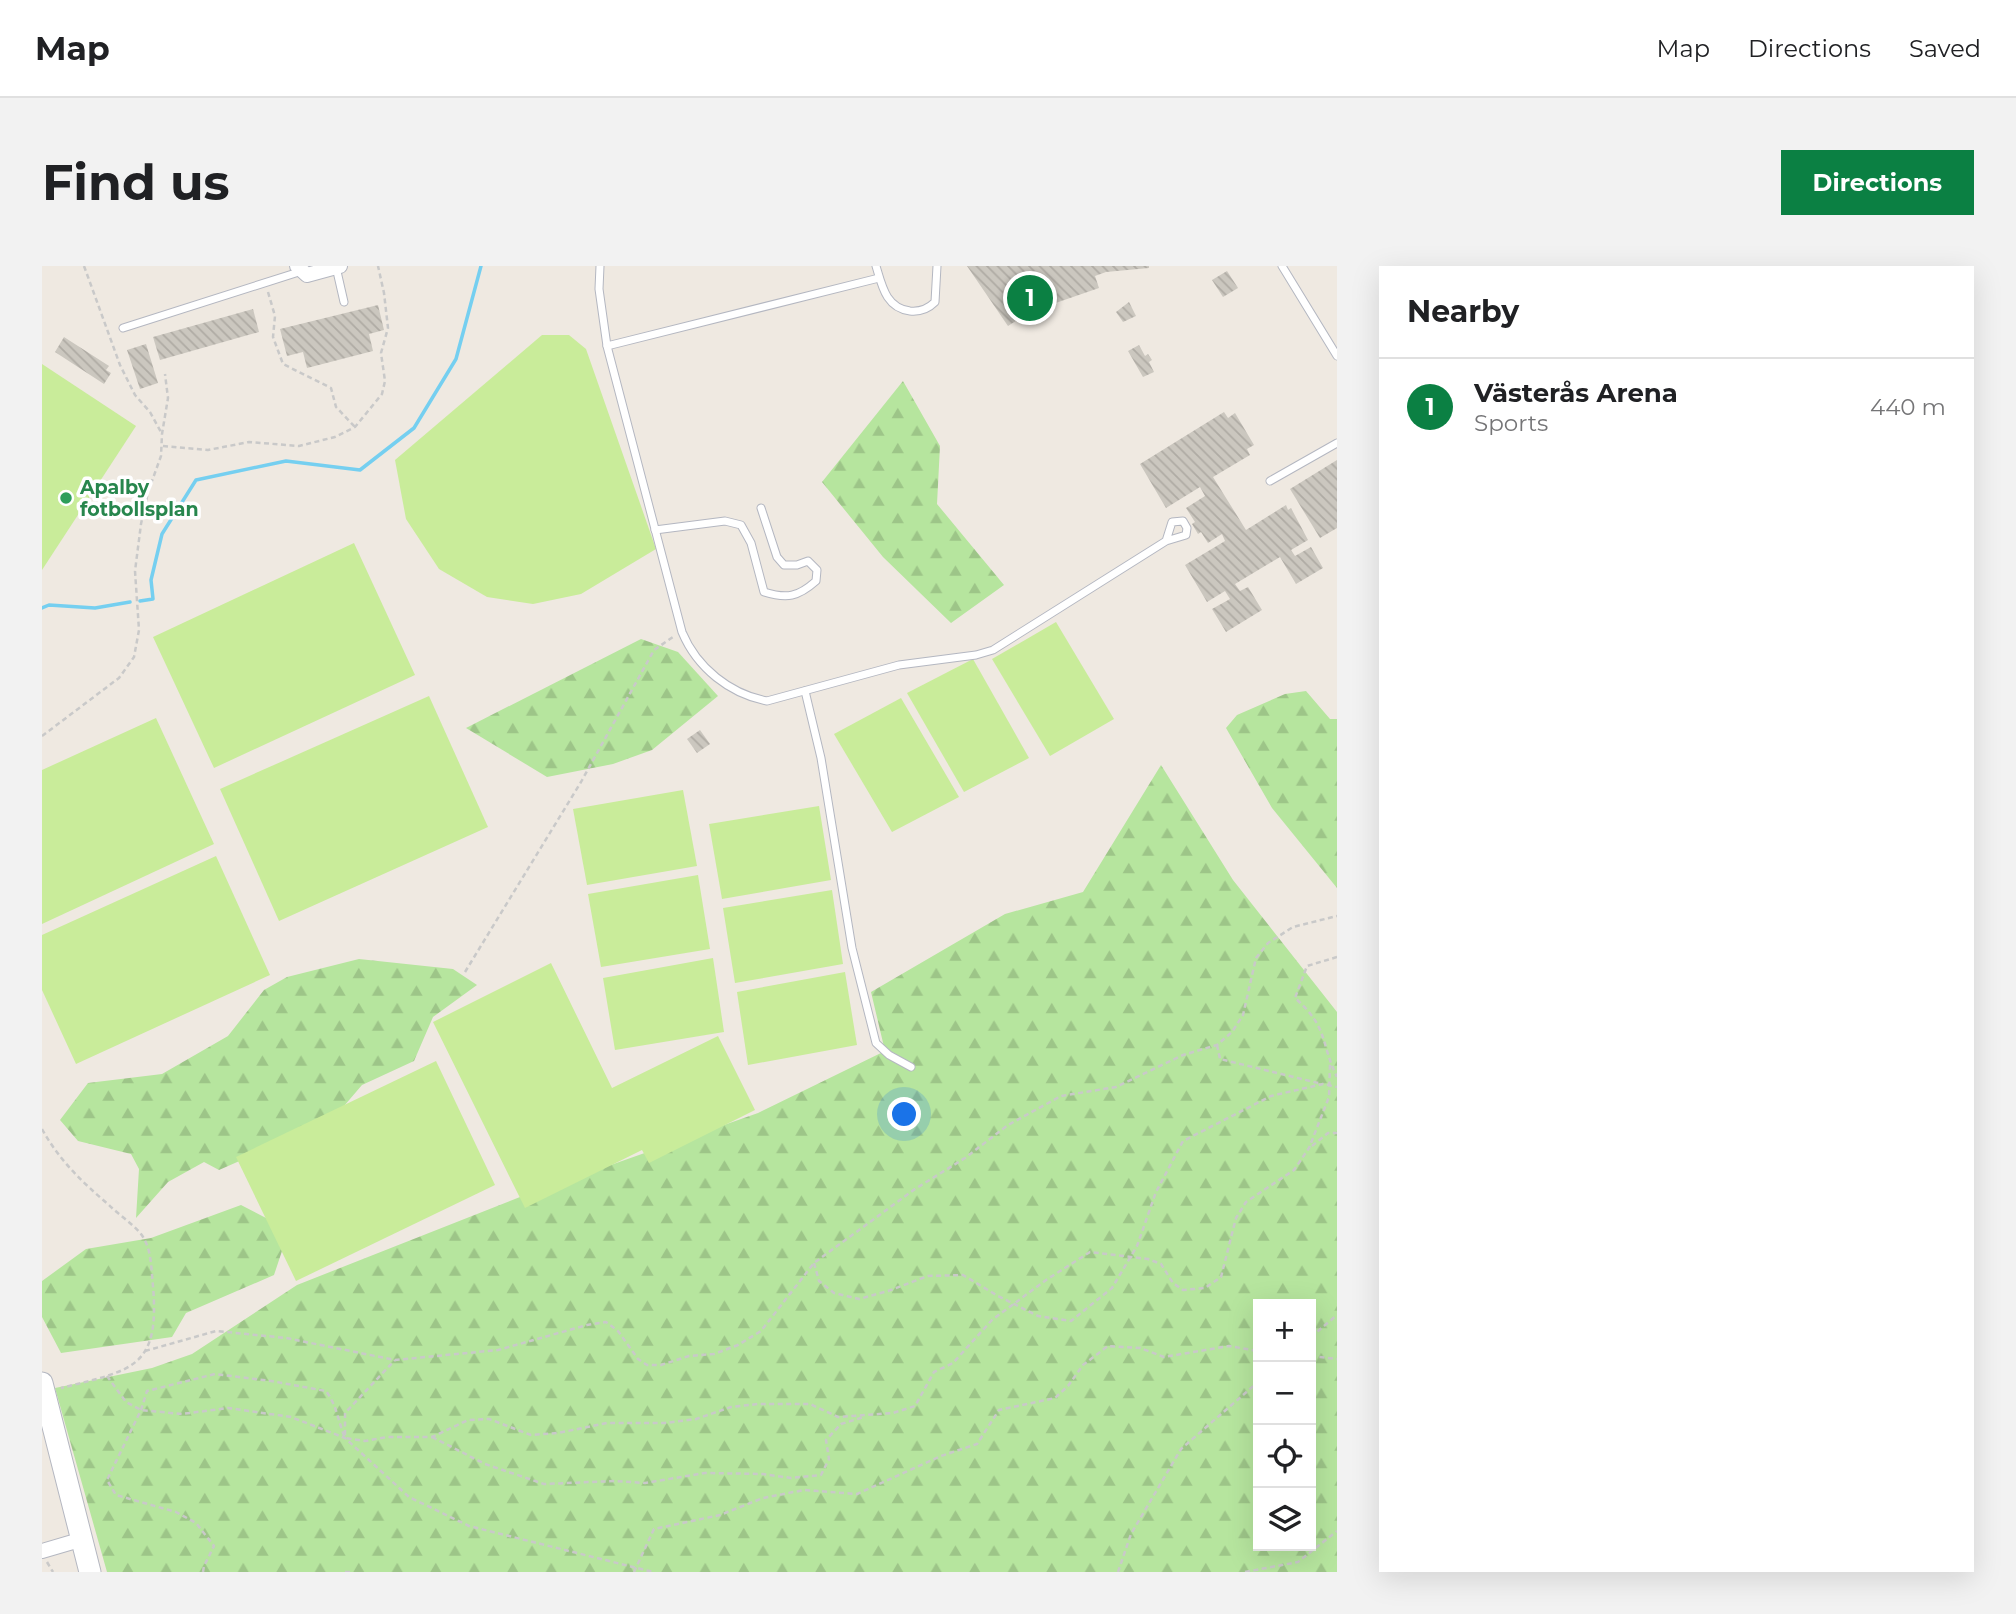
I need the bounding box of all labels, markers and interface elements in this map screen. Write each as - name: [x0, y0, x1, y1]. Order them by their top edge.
- text: Map: [35, 28, 110, 68]
- text: Map: [1657, 34, 1710, 63]
- text: Directions: [1748, 34, 1871, 63]
- text: Saved: [1909, 34, 1981, 63]
- button: Directions: [1781, 150, 1974, 215]
- text: Find us: [42, 153, 230, 212]
- pin: 1: [1007, 272, 1053, 324]
- text: Nearby: [1407, 293, 1519, 330]
- text: Västerås Arena: [1474, 377, 1678, 409]
- text: 1: [1425, 393, 1435, 421]
- text: 440 m: [1870, 393, 1946, 421]
- text: Sports: [1474, 409, 1548, 437]
- place label: Apalby fotbollsplan: [79, 476, 199, 521]
- marker: Apalby fotbollsplan: [58, 490, 74, 506]
- your location: [887, 1097, 921, 1131]
- map controls: [1253, 1299, 1316, 1551]
- button: +: [1253, 1299, 1316, 1362]
- button: −: [1253, 1362, 1316, 1425]
- button: locate: [1253, 1425, 1316, 1488]
- button: layers: [1253, 1488, 1316, 1551]

